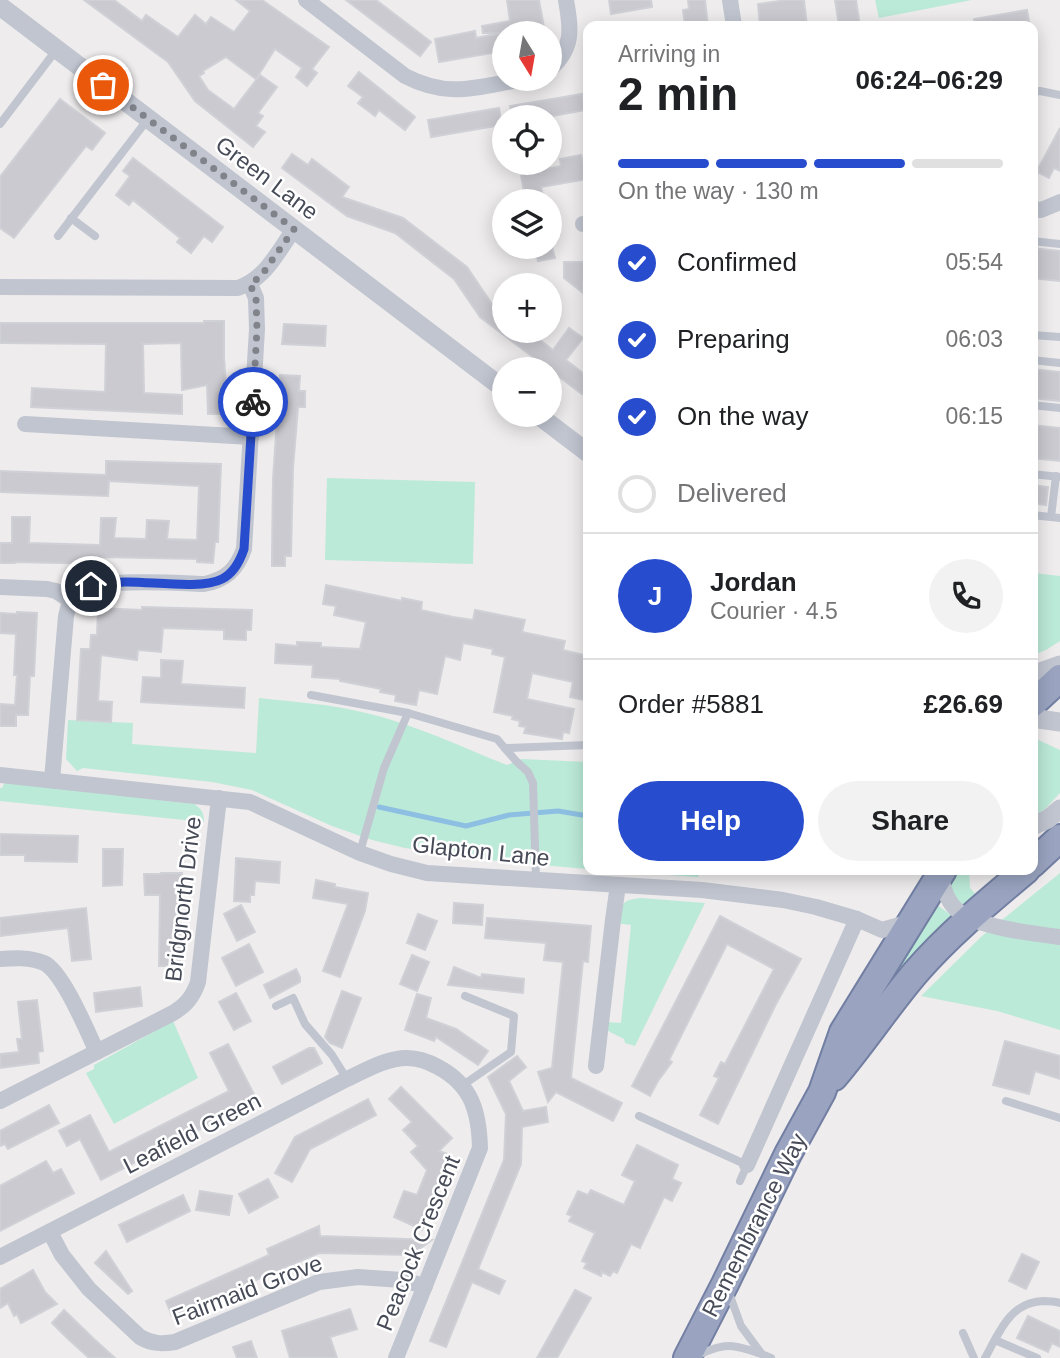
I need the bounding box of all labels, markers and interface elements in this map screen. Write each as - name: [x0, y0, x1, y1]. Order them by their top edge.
- north arrow: [492, 21, 562, 91]
- map controls: [492, 21, 562, 427]
- text: Arriving in: [618, 41, 720, 67]
- pin: [73, 55, 133, 115]
- text: 06:24–06:29: [856, 65, 1003, 95]
- icon: bag: [84, 66, 122, 104]
- text: 2 min: [618, 68, 738, 120]
- button: locate: [492, 105, 562, 175]
- street label: Green Lane: [211, 131, 323, 225]
- text: On the way · 130 m: [618, 178, 819, 204]
- button: layers: [492, 189, 562, 259]
- icon: check: [618, 244, 656, 282]
- text: Confirmed: [677, 247, 797, 277]
- text: 05:54: [945, 249, 1003, 275]
- button: +: [492, 273, 562, 343]
- icon: check: [618, 321, 656, 359]
- text: Preparing: [677, 324, 790, 354]
- text: 06:03: [945, 326, 1003, 352]
- button: −: [492, 357, 562, 427]
- courier: [218, 367, 288, 437]
- icon: bike: [234, 383, 272, 421]
- icon: check: [618, 398, 656, 436]
- text: On the way: [677, 401, 809, 431]
- text: 06:15: [945, 403, 1003, 429]
- text: Delivered: [677, 478, 787, 508]
- pin: [61, 556, 121, 616]
- button: phone: [929, 559, 1003, 633]
- icon: home: [72, 567, 110, 605]
- text: Jordan: [710, 567, 797, 597]
- text: J: [648, 581, 662, 611]
- text: Courier · 4.5: [710, 598, 838, 624]
- text: Order #5881: [618, 689, 764, 719]
- text: £26.69: [923, 689, 1003, 719]
- button: Help: [618, 781, 804, 861]
- button: Share: [818, 781, 1003, 861]
- street label: Bridgnorth Drive: [160, 815, 206, 983]
- street label: Glapton Lane: [411, 831, 551, 871]
- street label: Leafield Green: [119, 1087, 265, 1179]
- street label: Remembrance Way: [696, 1128, 812, 1321]
- street label: Peacock Crescent: [371, 1151, 465, 1334]
- street label: Fairmaid Grove: [168, 1249, 326, 1331]

